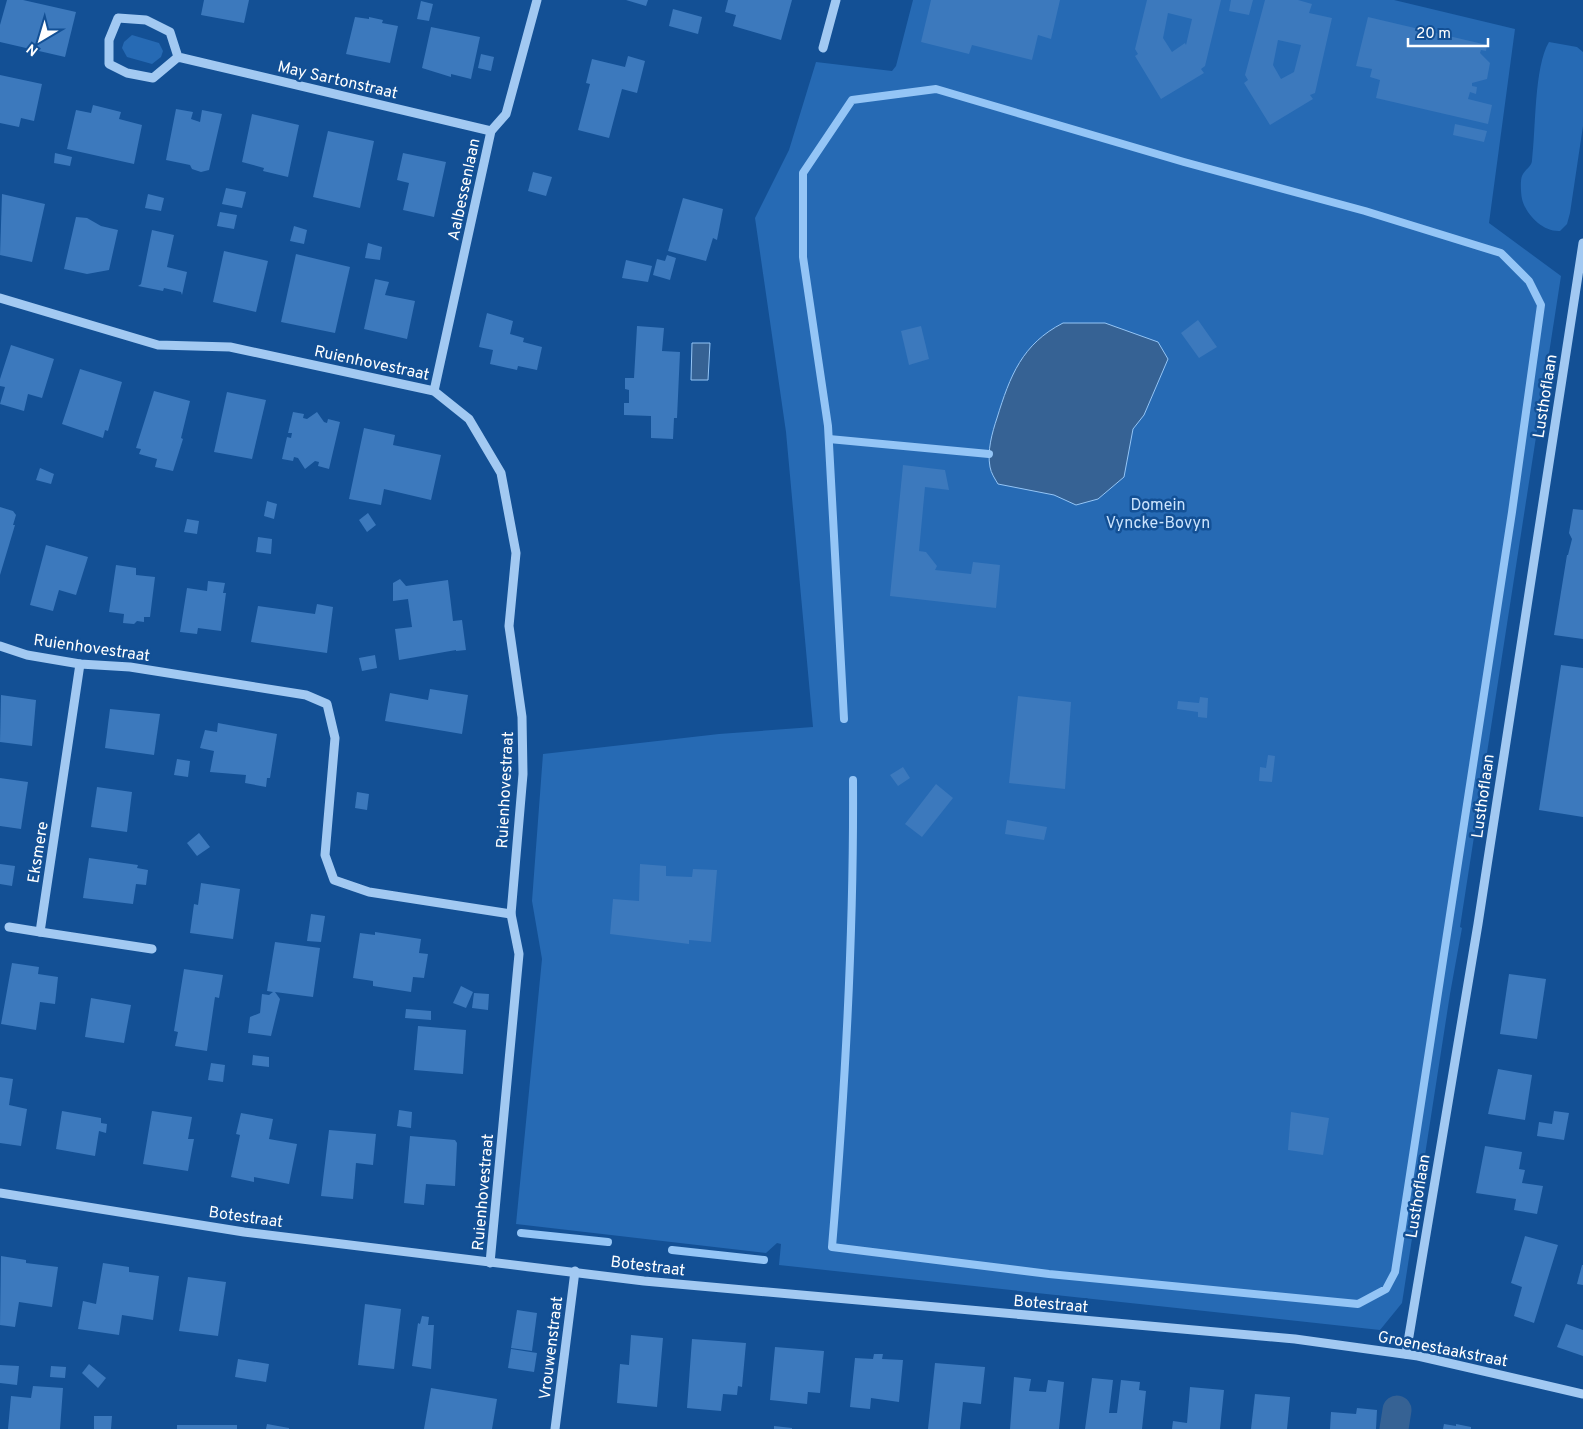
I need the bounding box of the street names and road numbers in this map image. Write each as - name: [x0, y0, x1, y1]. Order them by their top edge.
- street label: May Sartonstraat: [275, 57, 400, 105]
- street label: Aalbessenlaan: [444, 136, 486, 242]
- street label: Ruienhovestraat: [312, 342, 431, 386]
- street label: Lusthoflaan: [1529, 353, 1562, 440]
- street label: Ruienhovestraat: [32, 631, 151, 667]
- street label: Ruienhovestraat: [493, 731, 519, 849]
- street label: Lusthoflaan: [1468, 753, 1500, 840]
- street label: Eksmere: [24, 820, 54, 885]
- street label: Ruienhovestraat: [469, 1133, 499, 1251]
- street label: Lusthoflaan: [1402, 1153, 1435, 1240]
- street label: Botestraat: [207, 1203, 284, 1233]
- street label: Botestraat: [609, 1252, 686, 1281]
- street label: Botestraat: [1013, 1292, 1089, 1318]
- street label: Vrouwenstraat: [536, 1295, 568, 1401]
- street label: Groenestaakstraat: [1376, 1328, 1509, 1372]

